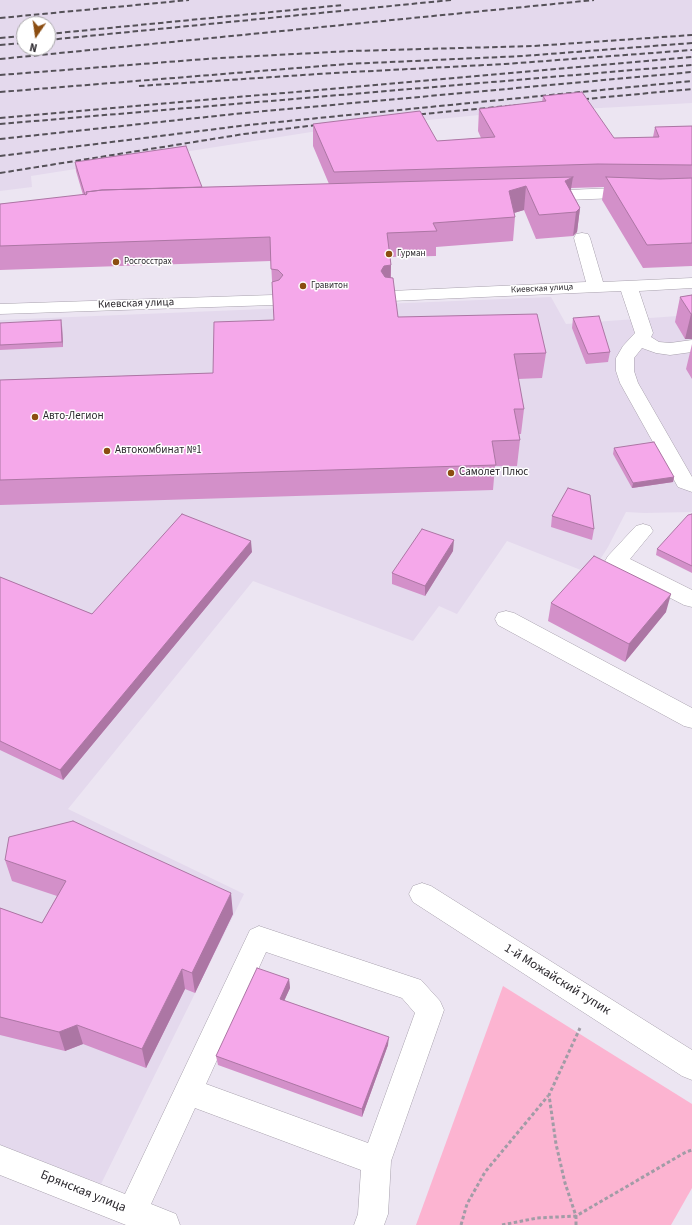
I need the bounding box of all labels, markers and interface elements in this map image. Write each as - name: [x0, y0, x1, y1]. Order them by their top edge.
- north arrow: [16, 16, 56, 56]
- text: N: [28, 39, 39, 55]
- marker: Гурман: [384, 249, 394, 259]
- place label: Гурман: [397, 249, 426, 259]
- marker: Росгосстрах: [111, 257, 121, 267]
- place label: Росгосстрах: [124, 257, 172, 267]
- marker: Гравитон: [298, 281, 308, 291]
- place label: Гравитон: [311, 281, 348, 291]
- street label: Киевская улица: [511, 282, 573, 296]
- street label: Киевская улица: [98, 296, 174, 312]
- place label: Авто-Легион: [43, 410, 104, 424]
- marker: Авто-Легион: [30, 412, 40, 422]
- place label: Автокомбинат №1: [115, 444, 202, 458]
- marker: Автокомбинат №1: [102, 446, 112, 456]
- place label: Самолет Плюс: [459, 466, 528, 480]
- marker: Самолет Плюс: [446, 468, 456, 478]
- street label: 1-й Можайский тупик: [501, 941, 613, 1019]
- street label: Брянская улица: [38, 1168, 128, 1216]

